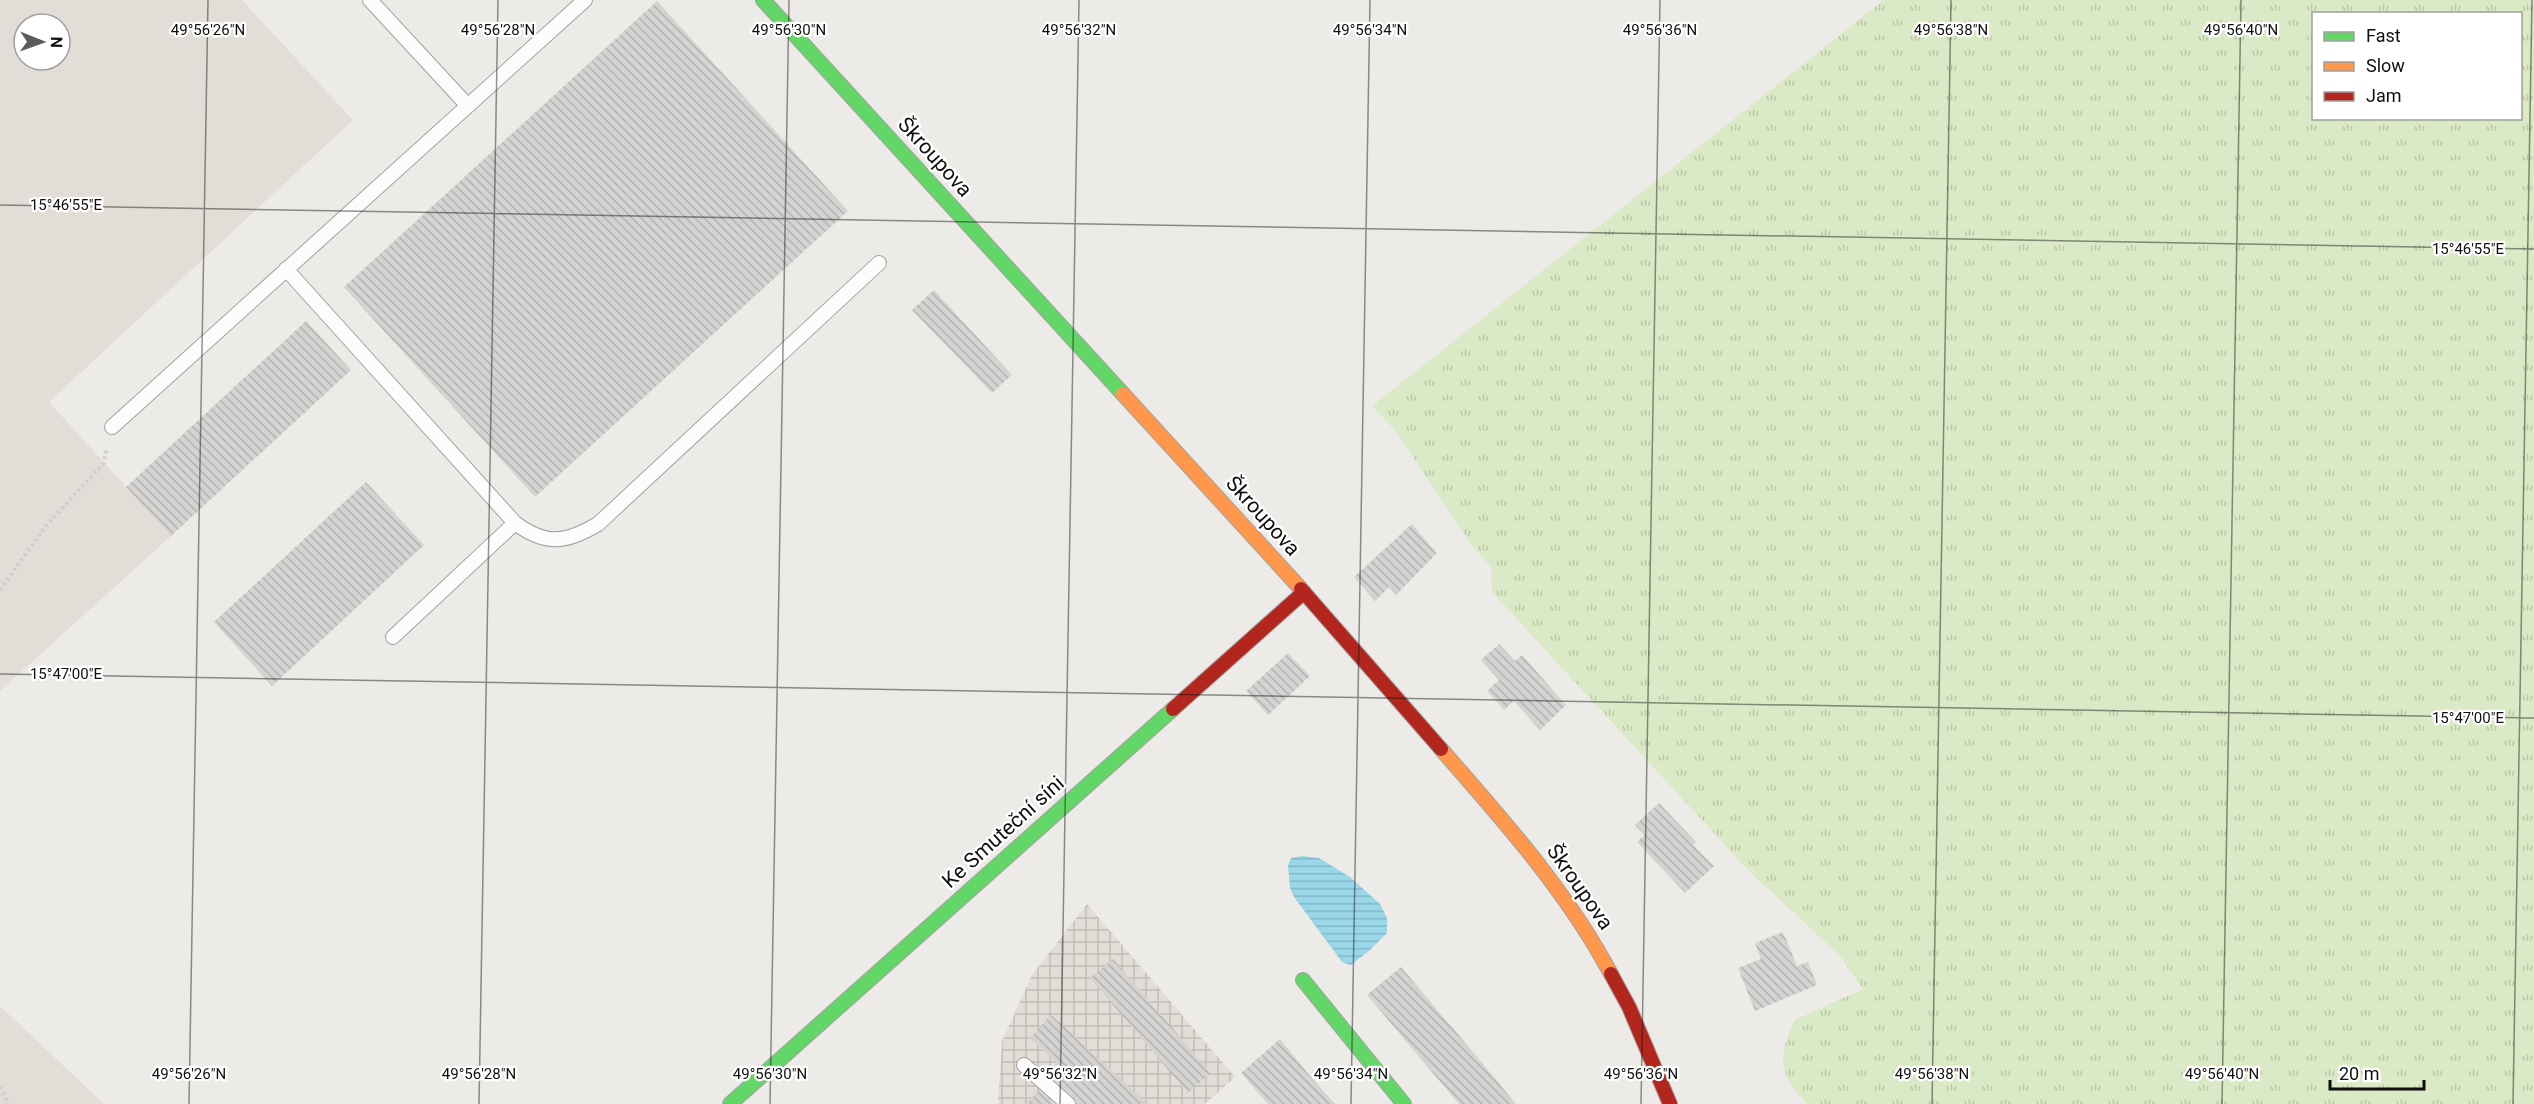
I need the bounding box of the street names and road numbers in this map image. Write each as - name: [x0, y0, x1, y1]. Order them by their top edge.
- street label: Škroupova: [893, 112, 977, 202]
- street label: Škroupova: [1221, 471, 1305, 561]
- street label: Ke Smuteční síni: [937, 771, 1069, 893]
- street label: Škroupova: [1542, 840, 1618, 934]

